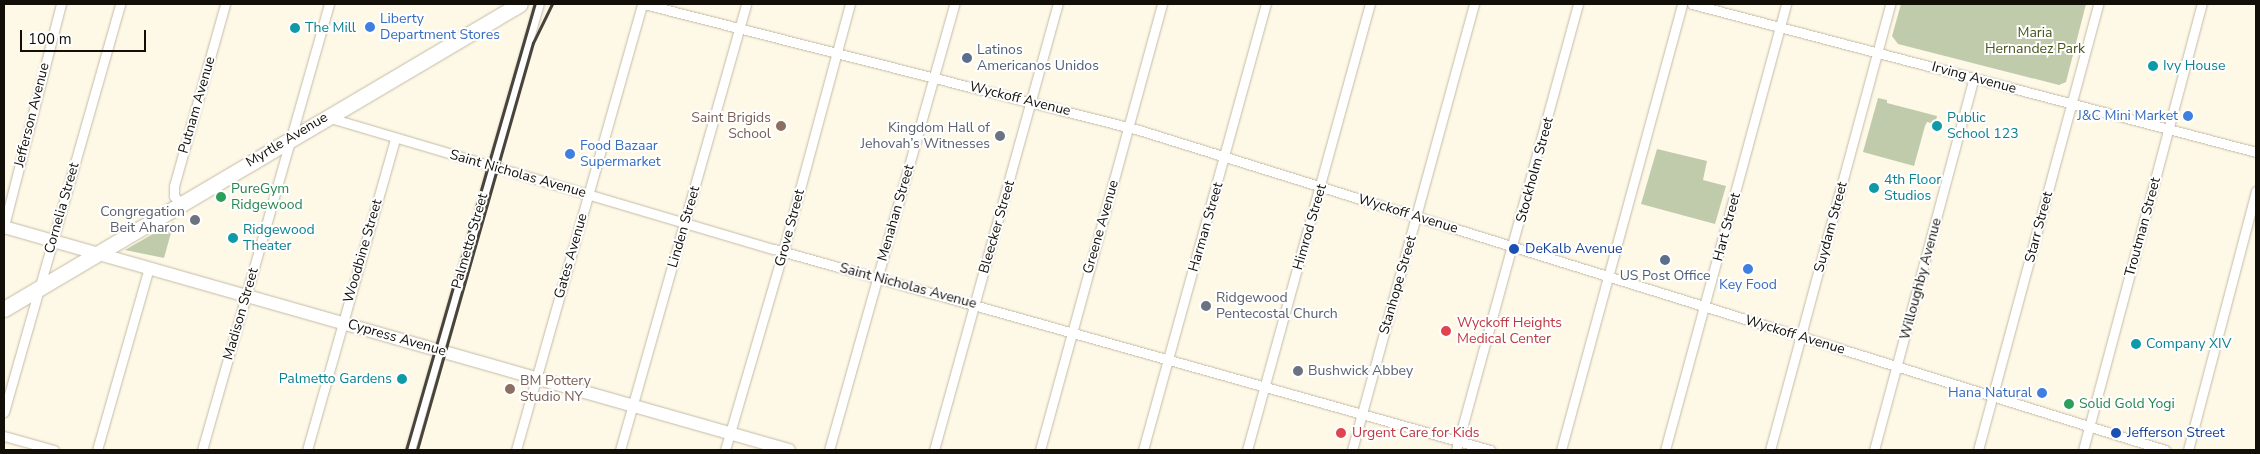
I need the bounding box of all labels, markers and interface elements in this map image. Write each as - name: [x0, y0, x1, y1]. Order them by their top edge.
- place label: Liberty Department Stores: [380, 11, 500, 44]
- scale bar: [22, 20, 149, 52]
- place label: The Mill: [305, 20, 356, 36]
- marker: Liberty Department Stores: [364, 21, 376, 33]
- marker: The Mill: [289, 22, 301, 34]
- park label: Maria Hernandez Park: [1985, 25, 2085, 58]
- text: 100 m: [28, 29, 72, 49]
- place label: Latinos Americanos Unidos: [977, 42, 1099, 74]
- marker: Latinos Americanos Unidos: [961, 52, 973, 64]
- street label: Putnam Avenue: [175, 55, 219, 155]
- place label: Ivy House: [2163, 58, 2225, 74]
- street label: Irving Avenue: [1930, 59, 2018, 97]
- marker: Ivy House: [2147, 60, 2159, 72]
- street label: Jefferson Avenue: [11, 61, 53, 169]
- street label: Wyckoff Avenue: [968, 78, 1072, 120]
- place label: J&C Mini Market: [2077, 108, 2178, 124]
- street label: Myrtle Avenue: [243, 109, 331, 171]
- place label: Saint Brigids School: [691, 110, 771, 142]
- place label: Public School 123: [1947, 110, 2019, 142]
- marker: J&C Mini Market: [2182, 110, 2194, 122]
- street label: Stockholm Street: [1513, 116, 1557, 224]
- marker: Saint Brigids School: [775, 120, 787, 132]
- place label: Kingdom Hall of Jehovah’s Witnesses: [860, 120, 990, 152]
- marker: Public School 123: [1931, 120, 1943, 132]
- marker: Kingdom Hall of Jehovah’s Witnesses: [994, 130, 1006, 142]
- place label: Food Bazaar Supermarket: [580, 138, 661, 170]
- street label: Saint Nicholas Avenue: [448, 146, 588, 202]
- marker: Food Bazaar Supermarket: [564, 148, 576, 160]
- street label: Cornelia Street: [41, 161, 83, 255]
- street label: Menahan Street: [874, 163, 918, 263]
- place label: 4th Floor Studios: [1884, 172, 1941, 204]
- street label: Troutman Street: [2122, 176, 2164, 278]
- street label: Greene Avenue: [1080, 178, 1122, 276]
- street label: Bleecker Street: [976, 179, 1018, 275]
- street label: Harman Street: [1185, 180, 1227, 274]
- street label: Suydam Street: [1811, 180, 1851, 274]
- place label: PureGym Ridgewood: [231, 181, 303, 213]
- street label: Himrod Street: [1290, 182, 1330, 272]
- marker: 4th Floor Studios: [1868, 182, 1880, 194]
- street label: Linden Street: [664, 184, 704, 270]
- street label: Grove Street: [772, 188, 808, 268]
- street label: Starr Street: [2021, 190, 2057, 264]
- marker: PureGym Ridgewood: [215, 191, 227, 203]
- street label: Palmetto Street: [448, 191, 492, 291]
- street label: Wyckoff Avenue: [1356, 191, 1460, 237]
- street label: Hart Street: [1710, 191, 1744, 263]
- street label: Woodbine Street: [340, 197, 386, 305]
- place label: Congregation Beit Aharon: [100, 204, 185, 236]
- street label: Gates Avenue: [551, 211, 591, 301]
- marker: Congregation Beit Aharon: [189, 214, 201, 226]
- street label: Willoughby Avenue: [1897, 216, 1945, 342]
- place label: Ridgewood Theater: [243, 222, 315, 254]
- marker: Ridgewood Theater: [227, 232, 239, 244]
- street label: Stanhope Street: [1376, 234, 1420, 336]
- place label: DeKalb Avenue: [1525, 241, 1623, 257]
- marker: DeKalb Avenue: [1507, 242, 1521, 256]
- marker: US Post Office: [1659, 254, 1671, 266]
- street label: Saint Nicholas Avenue: [838, 260, 978, 312]
- marker: Key Food: [1742, 263, 1754, 275]
- street label: Madison Street: [220, 266, 262, 362]
- place label: US Post Office: [1620, 268, 1710, 284]
- place label: Key Food: [1719, 277, 1777, 293]
- place label: Ridgewood Pentecostal Church: [1216, 290, 1338, 322]
- marker: Ridgewood Pentecostal Church: [1200, 300, 1212, 312]
- street label: Wyckoff Avenue: [1743, 312, 1847, 358]
- place label: Wyckoff Heights Medical Center: [1457, 315, 1562, 348]
- street label: Cypress Avenue: [346, 316, 448, 360]
- marker: Wyckoff Heights Medical Center: [1439, 324, 1453, 338]
- place label: Company XIV: [2146, 336, 2231, 352]
- marker: Company XIV: [2130, 338, 2142, 350]
- place label: Bushwick Abbey: [1308, 363, 1413, 379]
- marker: Bushwick Abbey: [1292, 365, 1304, 377]
- place label: Palmetto Gardens: [279, 371, 392, 387]
- marker: Palmetto Gardens: [396, 373, 408, 385]
- place label: BM Pottery Studio NY: [520, 373, 591, 406]
- marker: BM Pottery Studio NY: [504, 383, 516, 395]
- place label: Hana Natural: [1948, 385, 2032, 401]
- marker: Hana Natural: [2036, 387, 2048, 399]
- place label: Solid Gold Yogi: [2079, 396, 2175, 412]
- marker: Solid Gold Yogi: [2063, 398, 2075, 410]
- place label: Urgent Care for Kids: [1352, 425, 1480, 441]
- place label: Jefferson Street: [2127, 425, 2225, 441]
- marker: Urgent Care for Kids: [1334, 426, 1348, 440]
- marker: Jefferson Street: [2109, 426, 2123, 440]

